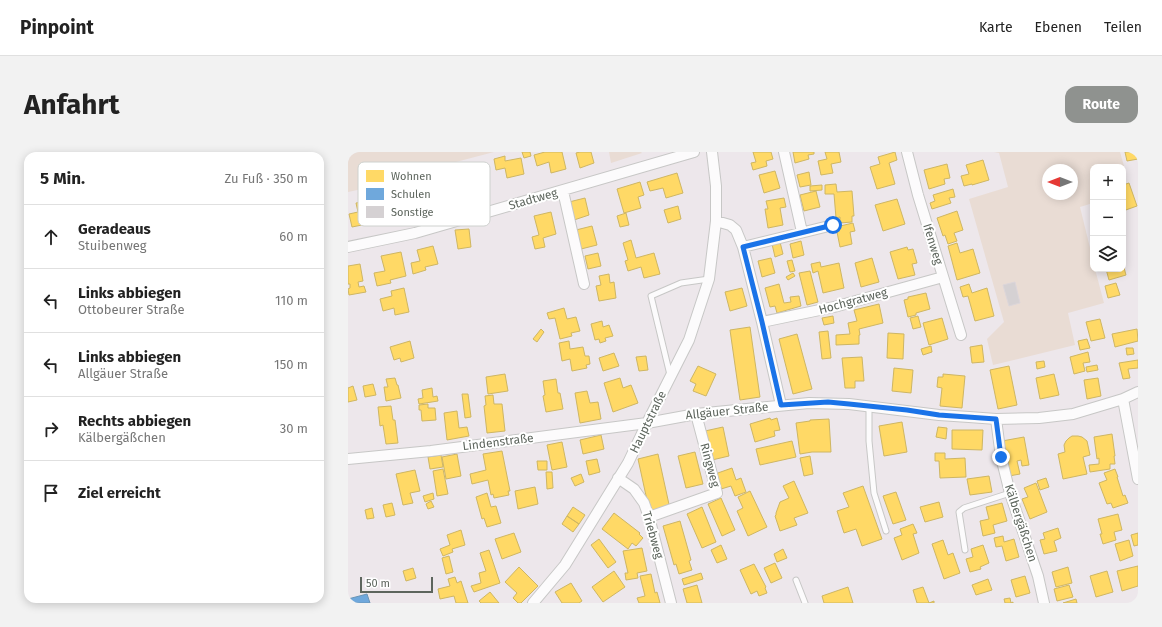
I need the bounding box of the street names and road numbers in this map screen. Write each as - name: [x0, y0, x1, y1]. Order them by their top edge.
- street label: Stadtweg: [507, 185, 560, 213]
- street label: Ifenweg: [920, 222, 946, 267]
- street label: Hochgratweg: [817, 285, 890, 317]
- street label: Hauptstraße: [627, 389, 669, 455]
- street label: Allgäuer Straße: [685, 400, 769, 422]
- street label: Lindenstraße: [462, 431, 534, 453]
- street label: Ringweg: [697, 441, 723, 489]
- street label: Kälbergäßchen: [1002, 482, 1040, 564]
- street label: Triebweg: [640, 510, 667, 561]

